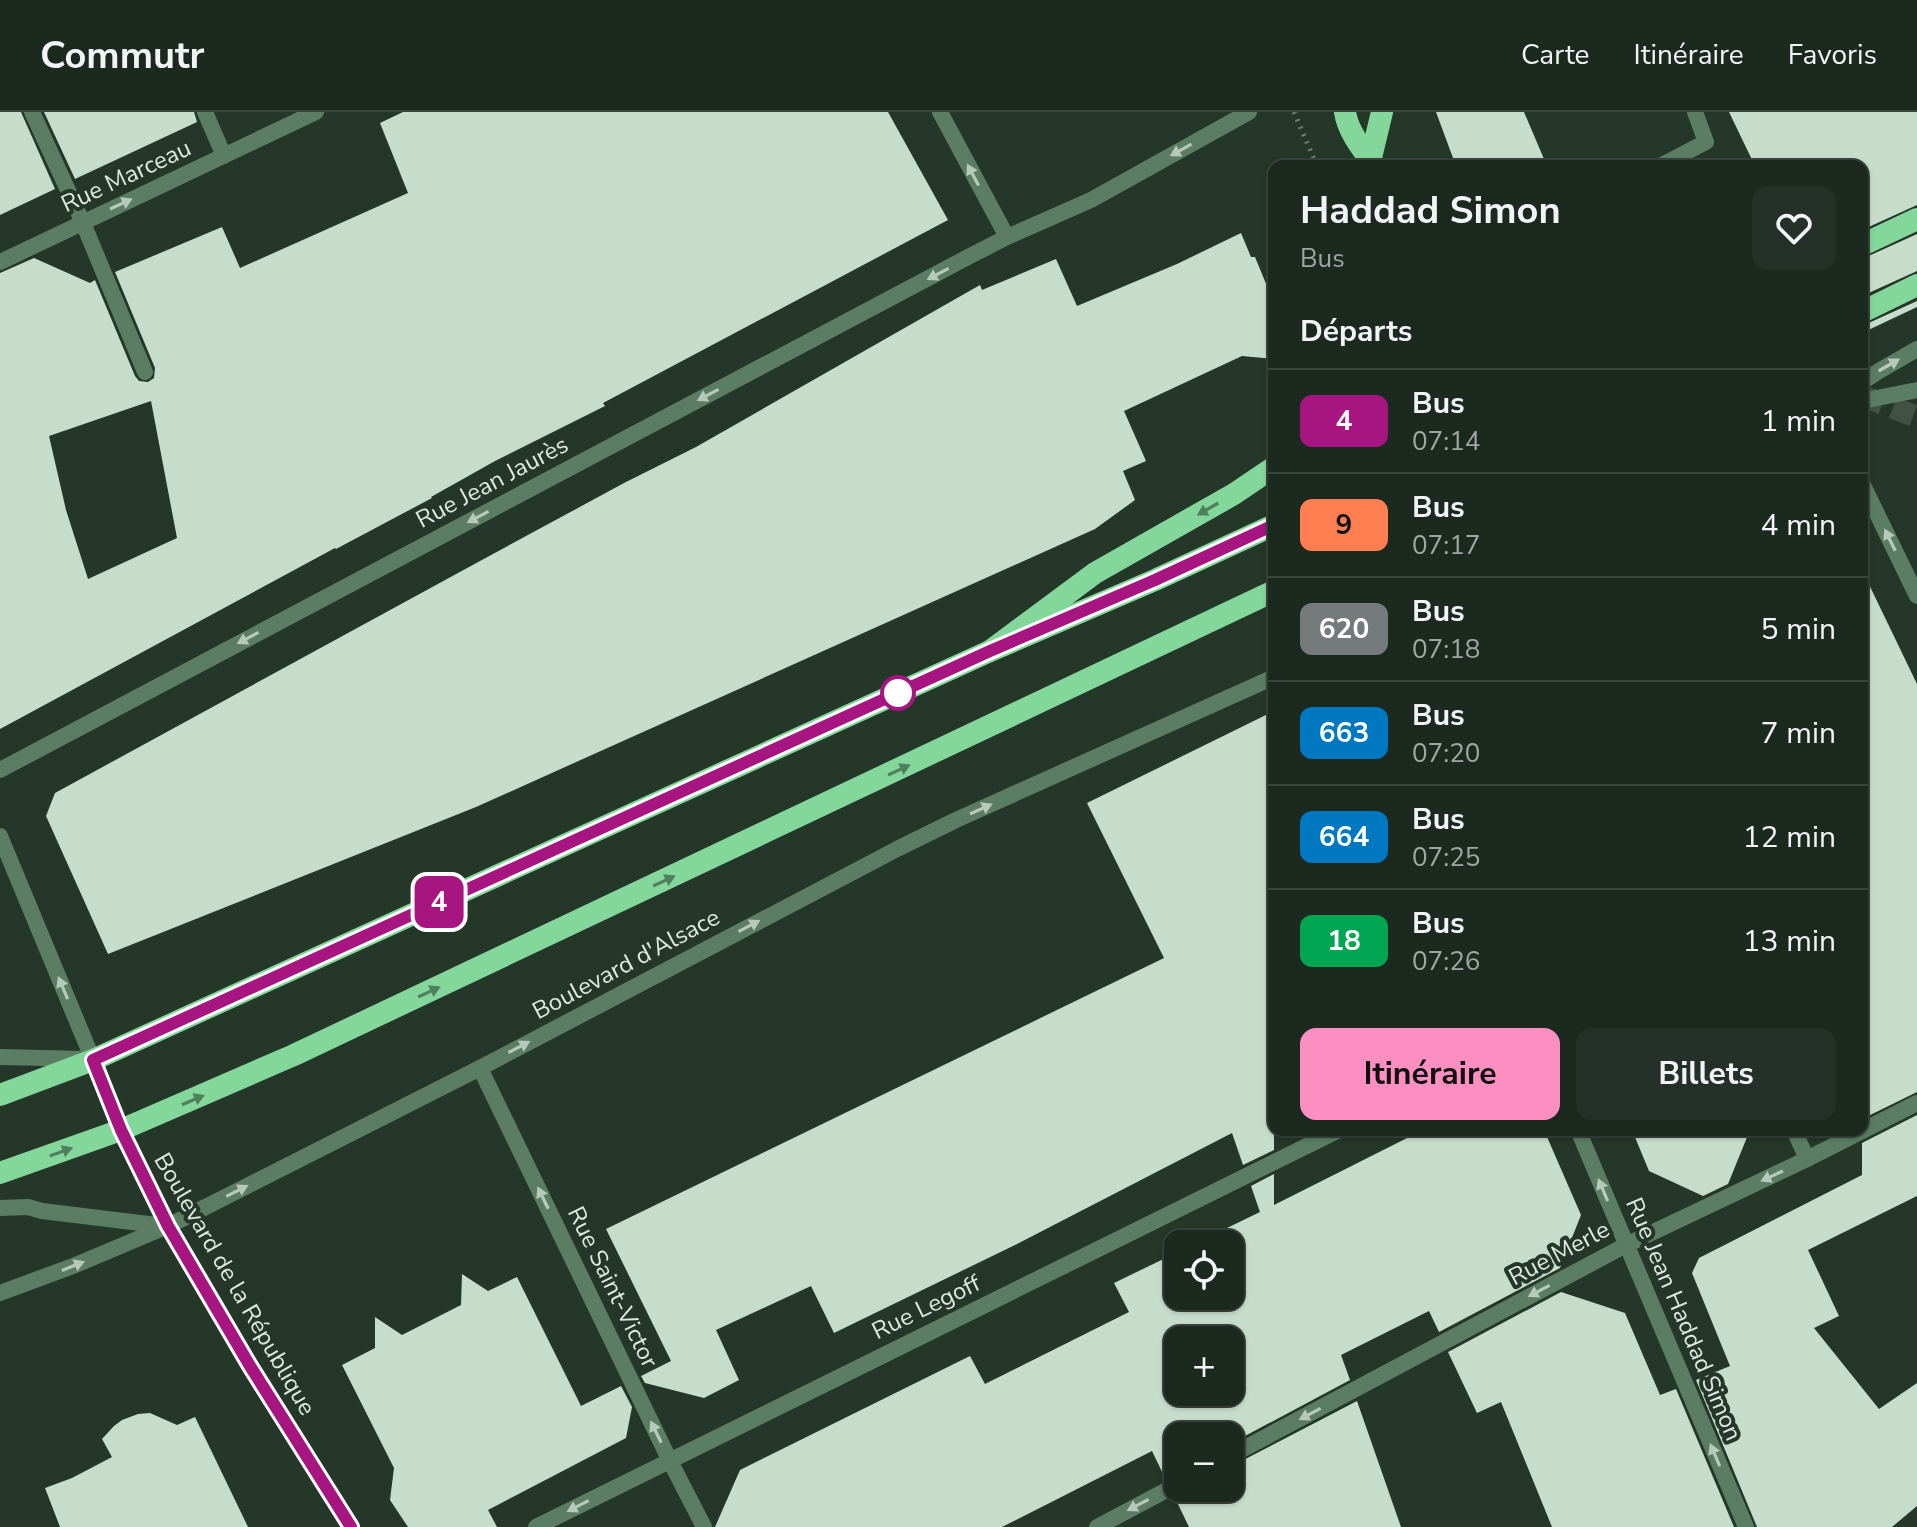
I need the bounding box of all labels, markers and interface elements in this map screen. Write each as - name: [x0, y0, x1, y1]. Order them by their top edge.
- text: Commutr: [40, 30, 205, 81]
- text: Carte: [1521, 36, 1590, 74]
- text: Itinéraire: [1634, 36, 1744, 74]
- text: Favoris: [1788, 36, 1877, 74]
- street label: Rue Marceau: [56, 132, 196, 220]
- one-way arrow: [1170, 143, 1192, 157]
- one-way arrow: [967, 163, 980, 186]
- text: Haddad Simon: [1300, 185, 1561, 236]
- button: heart: [1752, 186, 1836, 270]
- one-way arrow: [109, 197, 133, 211]
- text: Bus: [1300, 241, 1345, 276]
- one-way arrow: [926, 267, 949, 280]
- text: Départs: [1300, 311, 1412, 352]
- one-way arrow: [1878, 358, 1900, 372]
- text: Bus: [1412, 383, 1465, 424]
- one-way arrow: [696, 388, 719, 402]
- text: 1 min: [1761, 401, 1836, 442]
- text: 4: [1336, 402, 1352, 440]
- text: 07:14: [1412, 424, 1480, 459]
- street label: Rue Jean Jaurès: [410, 428, 574, 536]
- text: Bus: [1412, 487, 1465, 528]
- one-way arrow: [1197, 502, 1219, 516]
- text: 4 min: [1761, 505, 1836, 546]
- text: 9: [1336, 506, 1352, 544]
- one-way arrow: [466, 510, 489, 523]
- text: 07:17: [1412, 528, 1480, 563]
- one-way arrow: [1883, 528, 1896, 551]
- text: Bus: [1412, 591, 1465, 632]
- text: 5 min: [1761, 609, 1836, 650]
- text: 620: [1319, 610, 1369, 648]
- one-way arrow: [237, 631, 259, 645]
- text: 07:18: [1412, 632, 1480, 667]
- unlabelled marker: [881, 676, 915, 710]
- text: Bus: [1412, 695, 1465, 736]
- text: 7 min: [1761, 713, 1836, 754]
- text: 663: [1319, 714, 1369, 752]
- text: 07:20: [1412, 736, 1480, 771]
- one-way arrow: [888, 763, 911, 777]
- text: Bus: [1412, 799, 1465, 840]
- one-way arrow: [969, 802, 993, 815]
- text: 12 min: [1743, 817, 1836, 858]
- text: 664: [1319, 818, 1369, 856]
- text: 07:25: [1412, 840, 1480, 875]
- one-way arrow: [653, 874, 676, 888]
- line badge: 4: [413, 876, 465, 928]
- text: 4: [431, 883, 447, 921]
- street label: Boulevard d'Alsace: [527, 901, 725, 1027]
- text: Bus: [1412, 903, 1465, 944]
- one-way arrow: [738, 920, 760, 934]
- text: 13 min: [1743, 921, 1836, 962]
- text: 18: [1327, 922, 1361, 960]
- text: 07:26: [1412, 944, 1480, 979]
- one-way arrow: [56, 976, 69, 1000]
- one-way arrow: [418, 985, 441, 999]
- button: Itinéraire: [1300, 1028, 1560, 1120]
- button: Billets: [1576, 1028, 1836, 1120]
- one-way arrow: [508, 1041, 530, 1055]
- one-way arrow: [181, 1094, 205, 1107]
- one-way arrow: [49, 1145, 73, 1158]
- street label: Boulevard de la République: [147, 1147, 323, 1421]
- one-way arrow: [1760, 1169, 1784, 1183]
- one-way arrow: [1596, 1178, 1609, 1202]
- one-way arrow: [226, 1184, 249, 1197]
- one-way arrow: [536, 1187, 550, 1210]
- street label: Rue Jean Haddad Simon: [1618, 1193, 1750, 1445]
- street label: Rue Saint-Victor: [560, 1201, 666, 1373]
- street label: Rue Merle: [1503, 1213, 1615, 1293]
- map controls: [1164, 1230, 1244, 1502]
- button: locate: [1164, 1230, 1244, 1310]
- one-way arrow: [61, 1259, 85, 1272]
- street label: Rue Legoff: [866, 1267, 987, 1347]
- one-way arrow: [1528, 1284, 1550, 1298]
- button: +: [1164, 1326, 1244, 1406]
- one-way arrow: [1298, 1407, 1321, 1420]
- one-way arrow: [650, 1421, 663, 1444]
- button: −: [1164, 1422, 1244, 1502]
- one-way arrow: [1709, 1443, 1722, 1467]
- one-way arrow: [566, 1499, 589, 1513]
- one-way arrow: [1126, 1499, 1149, 1512]

